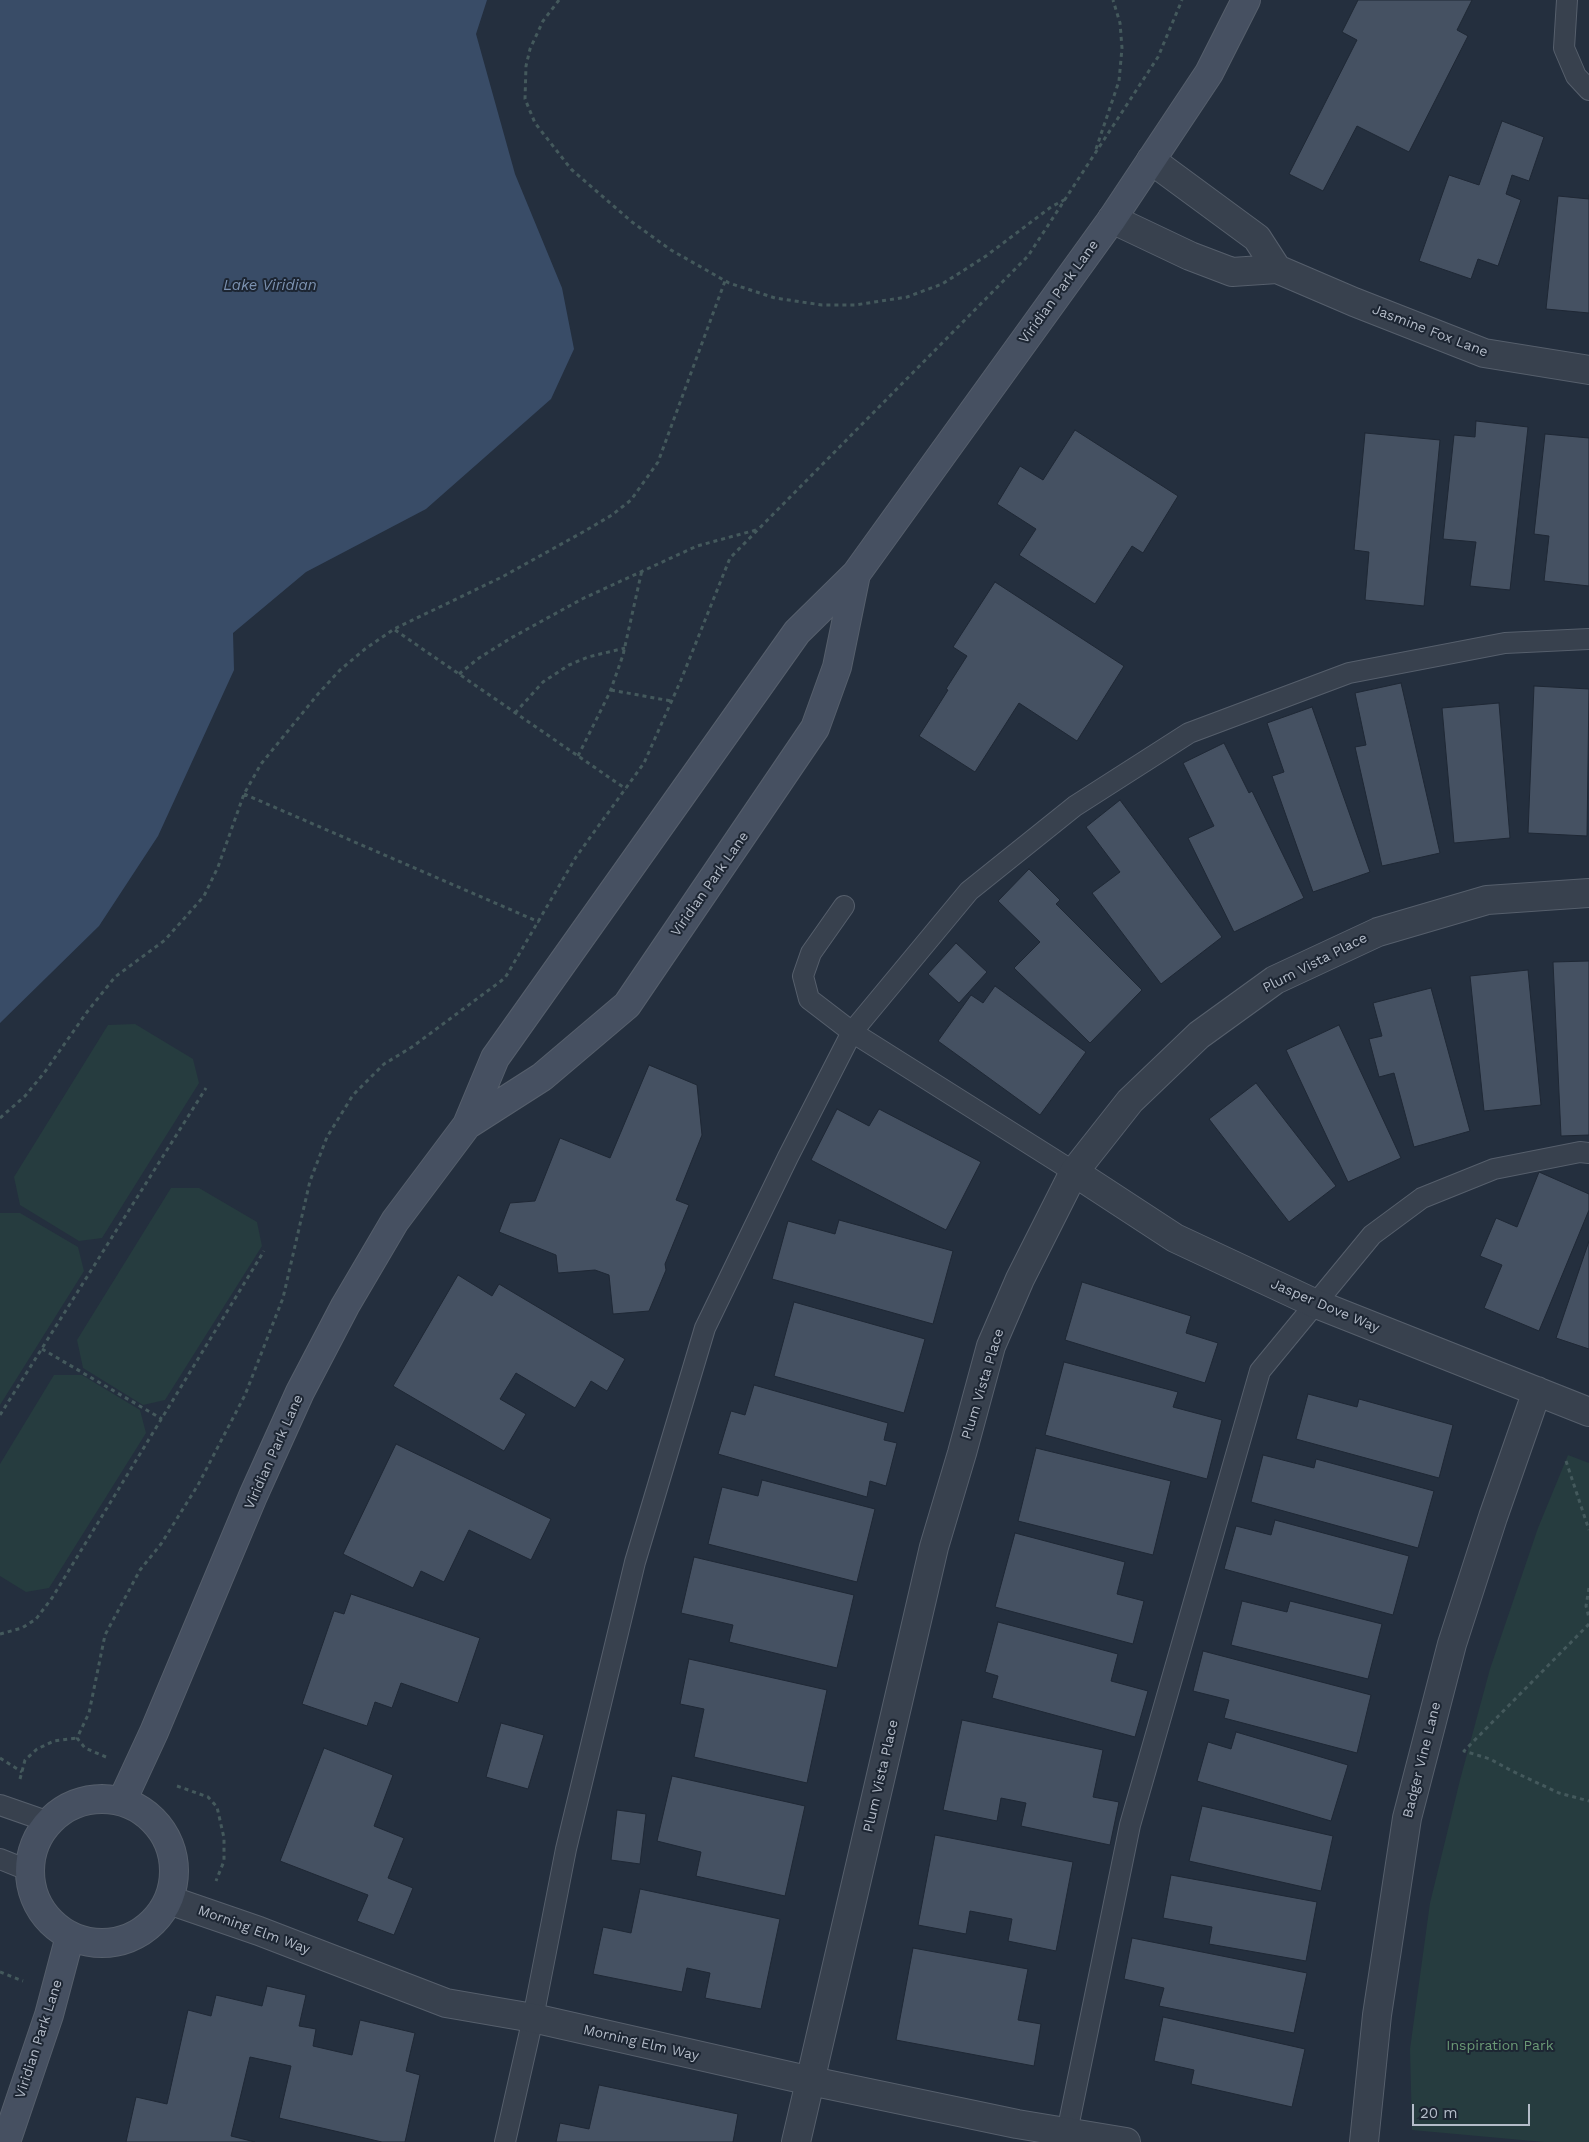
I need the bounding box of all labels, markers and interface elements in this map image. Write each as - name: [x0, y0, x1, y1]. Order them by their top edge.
- street label: Viridian Park Lane: [1016, 237, 1102, 347]
- water label: Lake Viridian: [223, 277, 317, 295]
- street label: Jasmine Fox Lane: [1370, 301, 1490, 361]
- street label: Viridian Park Lane: [668, 828, 752, 940]
- street label: Plum Vista Place: [1260, 929, 1370, 997]
- street label: Jasper Dove Way: [1268, 1275, 1382, 1337]
- street label: Plum Vista Place: [958, 1327, 1008, 1441]
- street label: Viridian Park Lane: [241, 1392, 307, 1512]
- street label: Badger Vine Lane: [1399, 1700, 1445, 1820]
- street label: Plum Vista Place: [860, 1718, 902, 1834]
- street label: Morning Elm Way: [196, 1902, 312, 1958]
- street label: Viridian Park Lane: [12, 1977, 66, 2101]
- street label: Morning Elm Way: [582, 2022, 700, 2064]
- park label: Inspiration Park: [1446, 2038, 1554, 2054]
- scale bar: [1414, 2094, 1532, 2126]
- text: 20 m: [1420, 2104, 1458, 2122]

